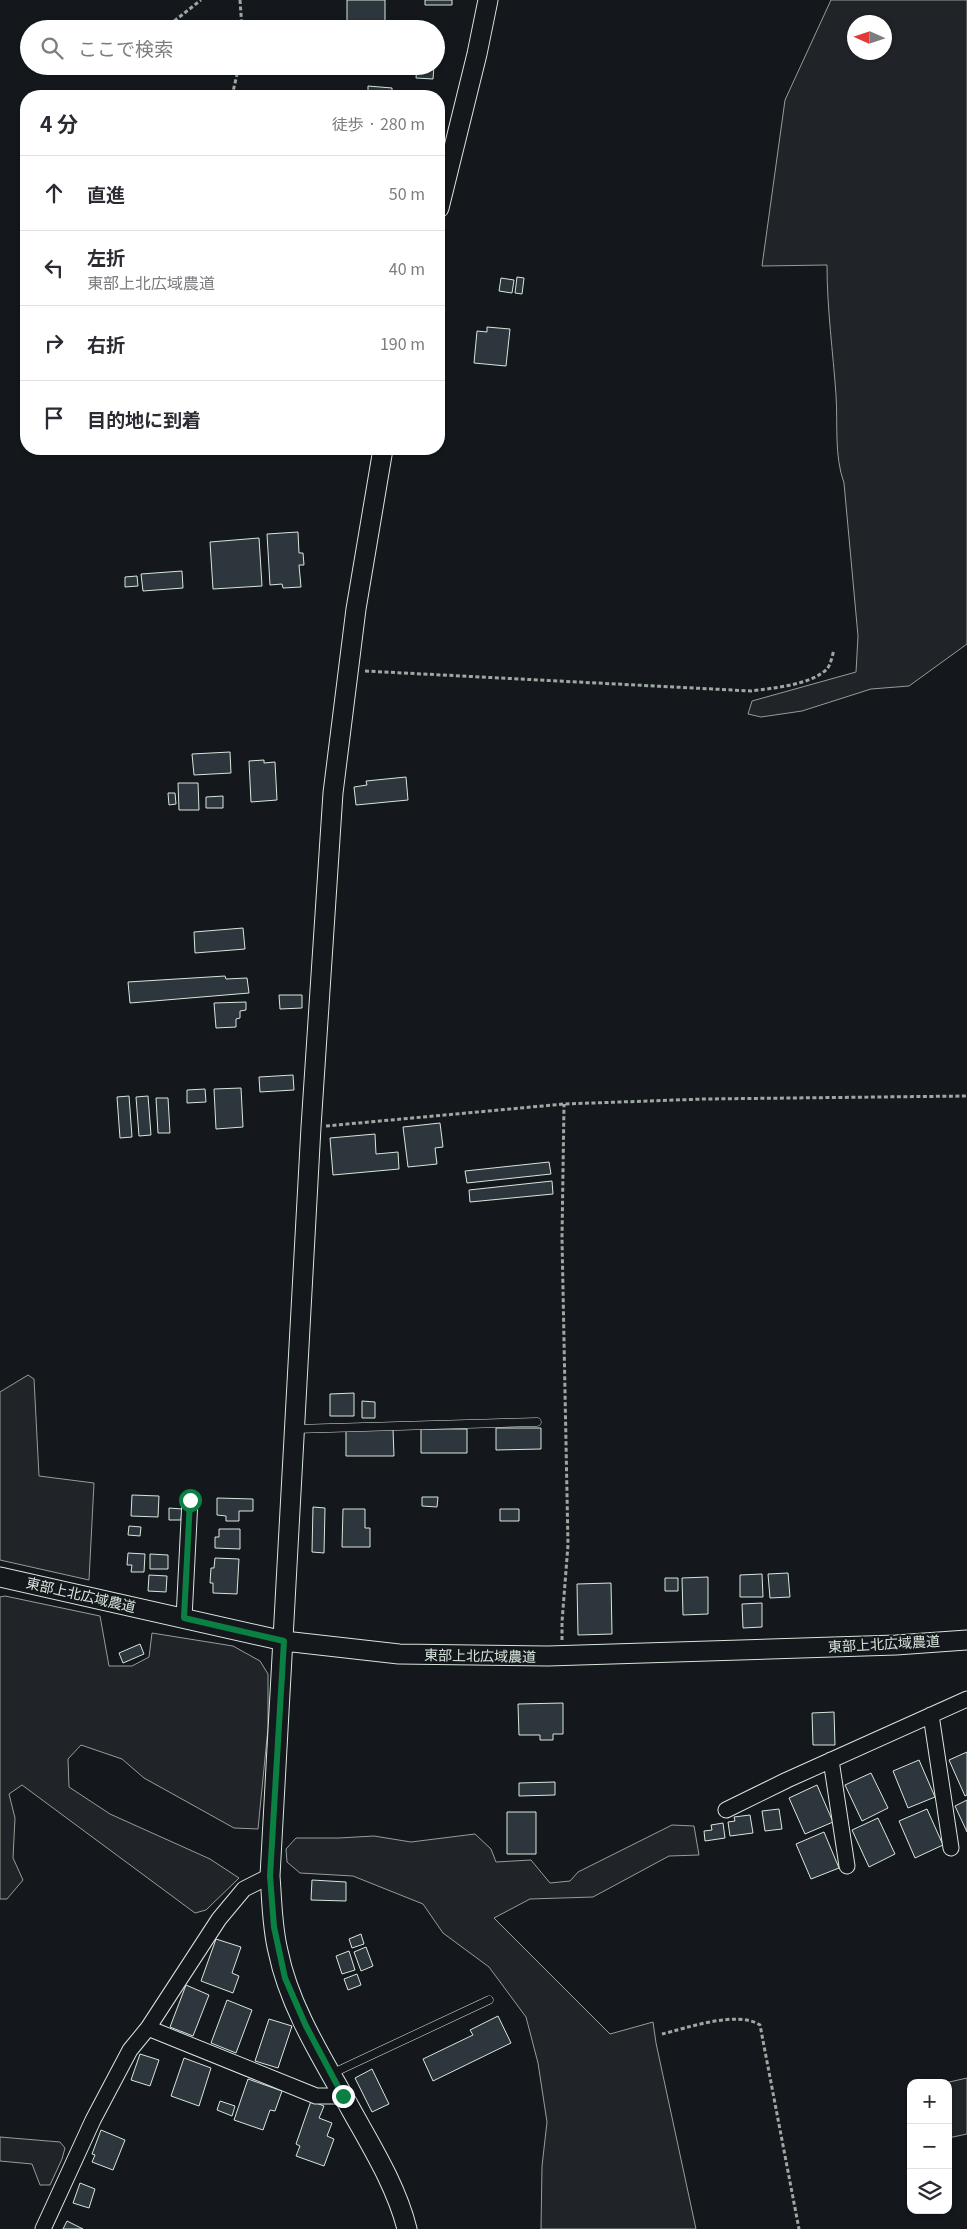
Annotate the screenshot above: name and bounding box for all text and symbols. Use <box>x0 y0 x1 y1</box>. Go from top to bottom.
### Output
north arrow <box>847 15 892 60</box>
search box <box>20 20 445 75</box>
icon: search <box>38 34 66 62</box>
text: ここで検索 <box>78 34 173 61</box>
text: 4 分 <box>40 108 78 138</box>
text: 徒歩 · 280 m <box>332 111 425 135</box>
icon: ahead <box>40 179 68 207</box>
text: 直進 <box>87 180 125 207</box>
text: 50 m <box>389 181 425 205</box>
text: 左折 <box>87 243 125 270</box>
icon: left <box>40 254 68 282</box>
text: 40 m <box>389 256 425 280</box>
text: 東部上北広域農道 <box>87 270 215 294</box>
icon: right <box>40 329 68 357</box>
text: 右折 <box>87 330 125 357</box>
text: 190 m <box>380 331 425 355</box>
icon: arrive <box>40 404 68 432</box>
text: 目的地に到着 <box>87 405 201 432</box>
route start <box>179 1489 202 1512</box>
street label: 東部上北広域農道 <box>24 1572 138 1616</box>
street label: 東部上北広域農道 <box>828 1630 940 1656</box>
street label: 東部上北広域農道 <box>424 1644 536 1666</box>
map controls <box>907 2079 952 2214</box>
button: + <box>907 2079 952 2124</box>
route end <box>332 2085 355 2108</box>
button: − <box>907 2124 952 2169</box>
button: layers <box>907 2169 952 2214</box>

